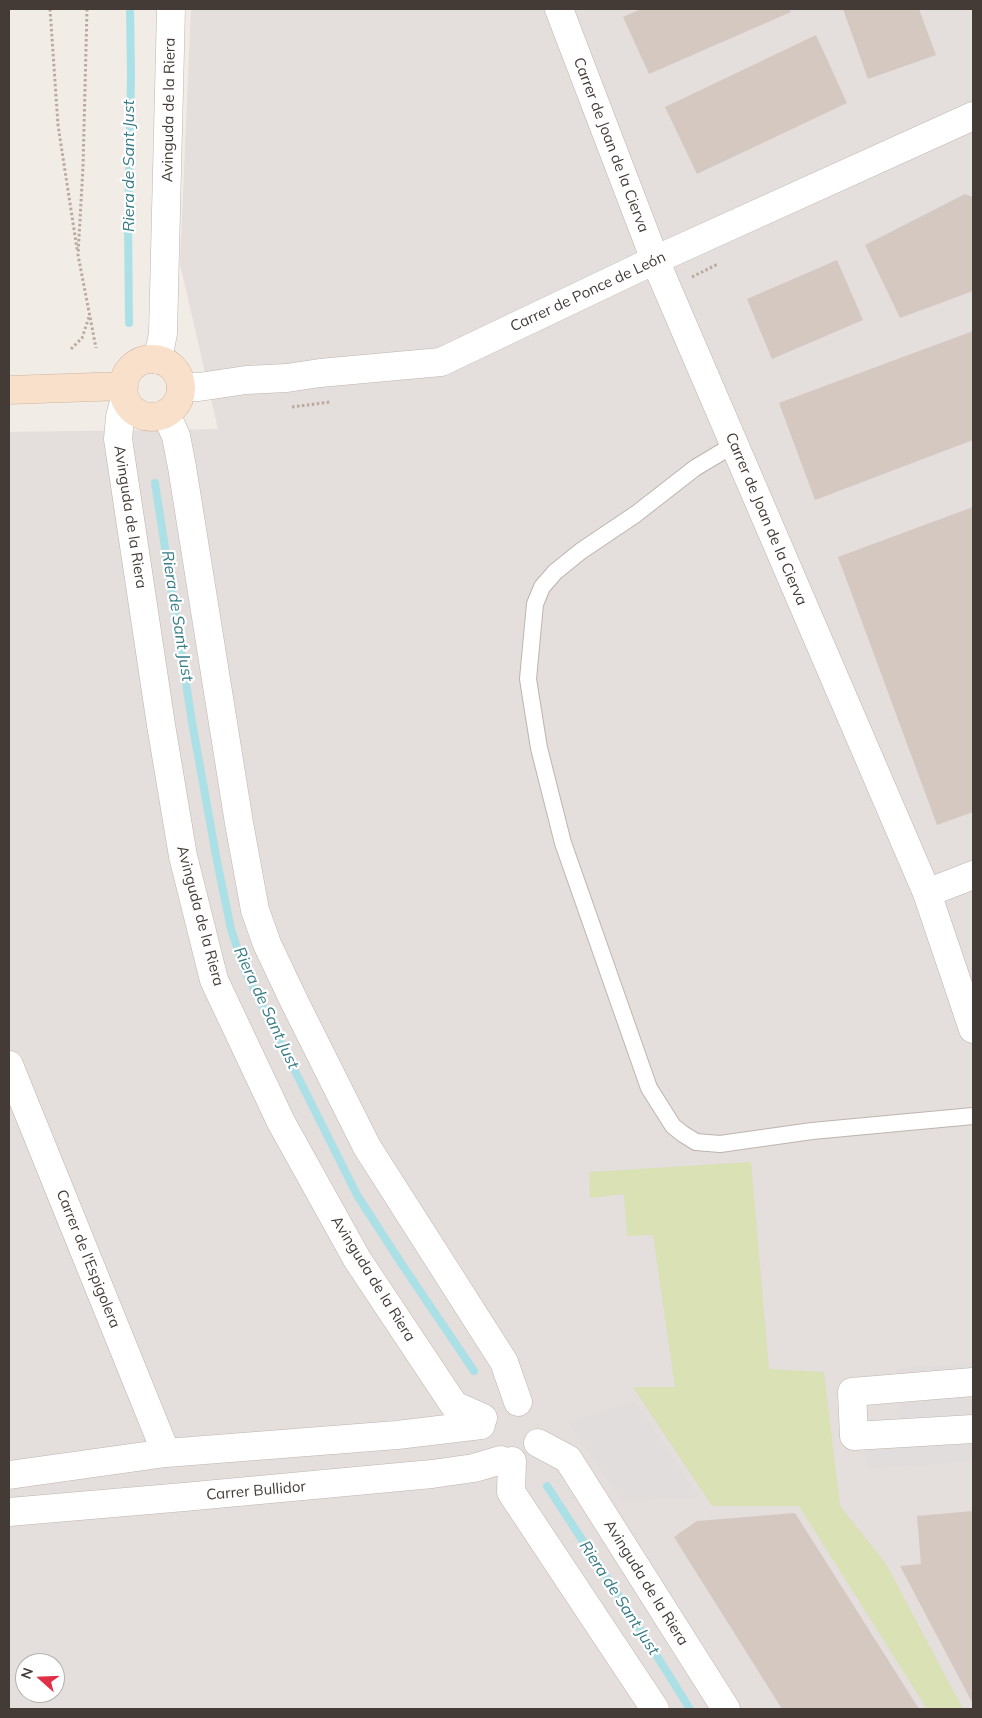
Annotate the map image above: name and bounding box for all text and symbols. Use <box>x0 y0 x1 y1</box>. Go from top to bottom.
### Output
street label: Avinguda de la Riera <box>159 38 179 182</box>
street label: Carrer de Joan de la Cierva <box>569 55 653 235</box>
water label: Riera de Sant Just <box>119 100 139 232</box>
street label: Carrer de Ponce de León <box>508 248 668 336</box>
street label: Carrer de Joan de la Cierva <box>721 430 811 608</box>
street label: Avinguda de la Riera <box>110 444 150 590</box>
water label: Riera de Sant Just <box>157 549 197 683</box>
street label: Avinguda de la Riera <box>173 844 227 988</box>
water label: Riera de Sant Just <box>229 944 303 1072</box>
street label: Carrer de l'Espigolera <box>52 1187 124 1331</box>
street label: Avinguda de la Riera <box>327 1213 419 1345</box>
street label: Carrer Bullidor <box>205 1478 307 1504</box>
street label: Avinguda de la Riera <box>600 1517 692 1649</box>
water label: Riera de Sant Just <box>575 1537 663 1659</box>
north arrow <box>15 1653 65 1703</box>
text: N <box>17 1665 37 1681</box>

